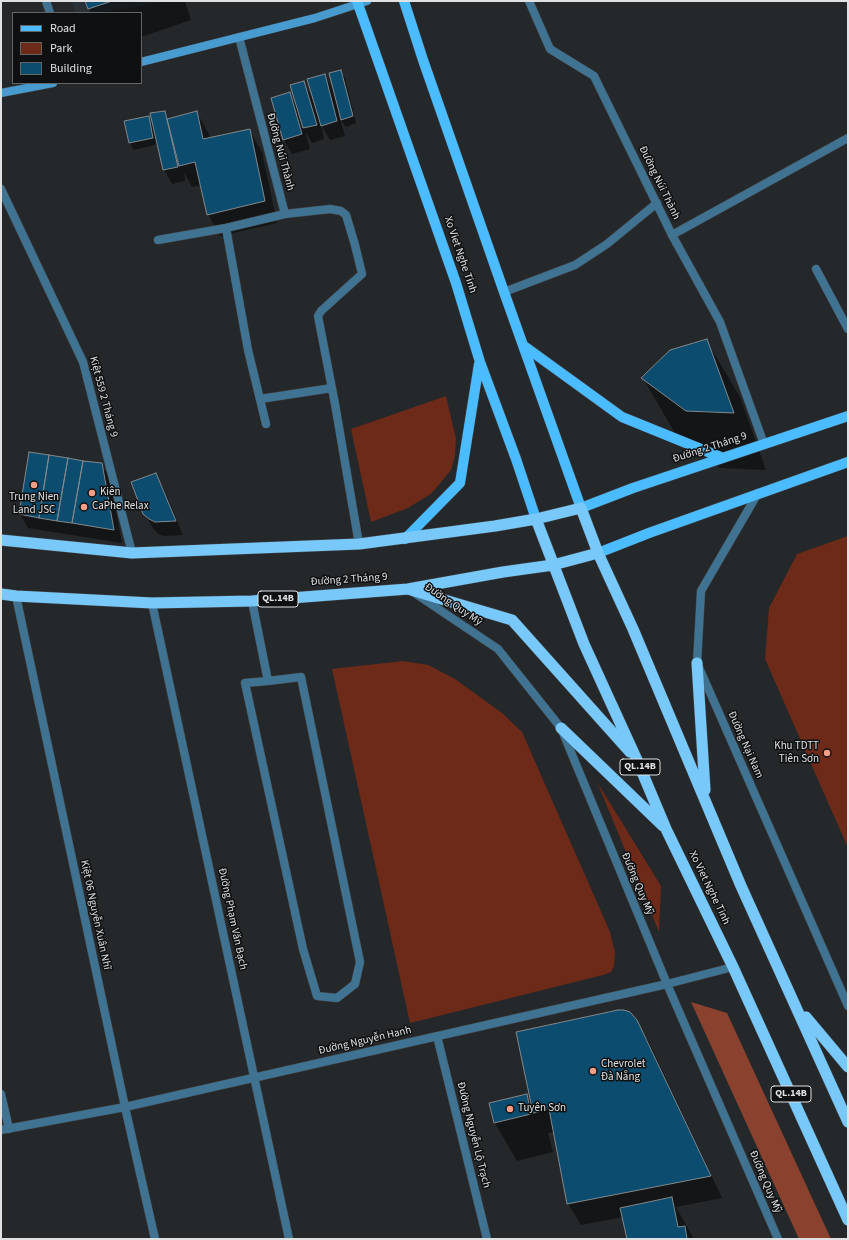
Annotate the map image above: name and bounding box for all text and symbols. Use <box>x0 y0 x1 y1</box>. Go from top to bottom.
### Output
legend <box>12 12 142 84</box>
text: Road <box>50 20 76 37</box>
text: Park <box>50 40 72 57</box>
text: Building <box>50 60 92 77</box>
street label: Đường Núi Thành <box>263 112 297 192</box>
street label: Đường Núi Thành <box>636 144 682 222</box>
street label: Xo Viet Nghe Tinh <box>441 215 479 295</box>
street label: Kiệt 559 2 Tháng 9 <box>86 355 120 439</box>
street label: Đường 2 Tháng 9 <box>671 430 749 466</box>
marker: Trung Nien Land JSC <box>29 480 39 490</box>
place label: Kiên <box>100 486 121 500</box>
marker: Kiên <box>87 488 97 498</box>
place label: Trung Nien Land JSC <box>9 491 59 517</box>
place label: CaPhe Relax <box>92 500 149 514</box>
marker: CaPhe Relax <box>79 502 89 512</box>
street label: Đường 2 Tháng 9 <box>310 571 388 589</box>
street label: Đường Quy Mỹ <box>422 581 484 629</box>
road number: QL.14B <box>258 591 298 607</box>
street label: Đường Nại Nam <box>724 709 766 781</box>
place label: Khu TDTT Tiên Sơn <box>774 740 819 766</box>
marker: Khu TDTT Tiên Sơn <box>822 748 832 758</box>
road number: QL.14B <box>620 759 660 775</box>
street label: Xo Viet Nghe Tinh <box>685 849 733 927</box>
street label: Đường Quy Mỹ <box>618 851 656 917</box>
street label: Kiệt 06 Nguyễn Xuân Nhĩ <box>77 859 113 971</box>
street label: Đường Phạm Văn Bạch <box>215 867 249 971</box>
street label: Đường Nguyễn Hanh <box>317 1024 413 1058</box>
place label: Chevrolet Đà Nẵng <box>601 1058 645 1084</box>
marker: Chevrolet Đà Nẵng <box>588 1066 598 1076</box>
street label: Đường Nguyễn Lộ Trạch <box>453 1081 493 1189</box>
road number: QL.14B <box>771 1086 811 1102</box>
place label: Tuyên Sơn <box>518 1102 566 1116</box>
marker: Tuyên Sơn <box>505 1104 515 1114</box>
street label: Đường Quy Mỹ <box>746 1149 784 1215</box>

